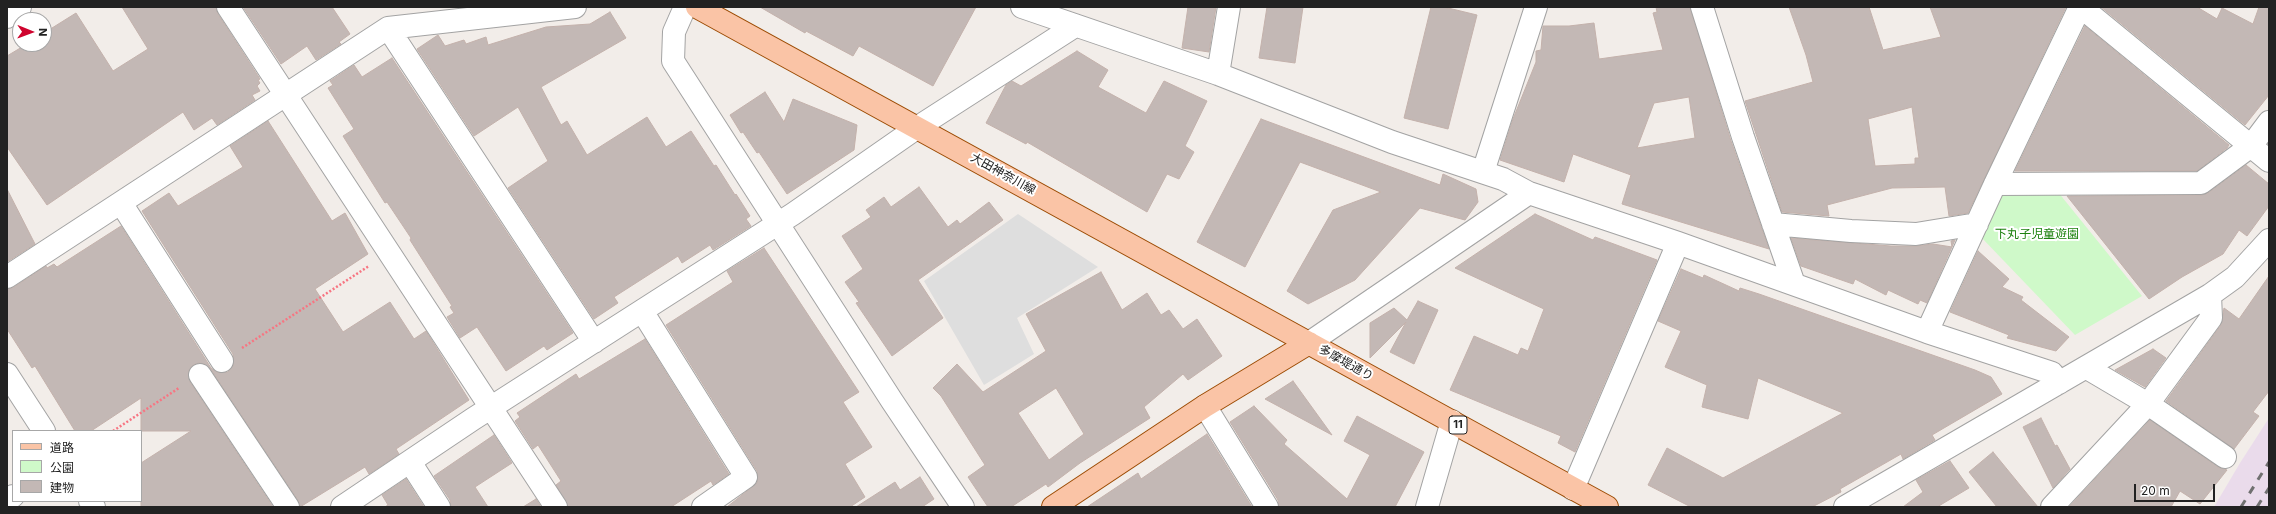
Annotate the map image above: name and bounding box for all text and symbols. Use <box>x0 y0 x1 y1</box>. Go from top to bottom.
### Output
north arrow <box>12 12 52 52</box>
text: N <box>36 28 50 37</box>
street label: 大田神奈川線 <box>968 150 1038 198</box>
park label: 下丸子児童遊園 <box>1995 227 2079 241</box>
street label: 多摩堤通り <box>1316 342 1376 384</box>
road number: 11 <box>1449 416 1467 434</box>
legend <box>12 430 142 502</box>
text: 道路 <box>50 440 74 455</box>
text: 公園 <box>50 460 74 475</box>
scale bar <box>2136 476 2217 502</box>
text: 建物 <box>50 480 74 495</box>
text: 20 m <box>2141 483 2170 498</box>

